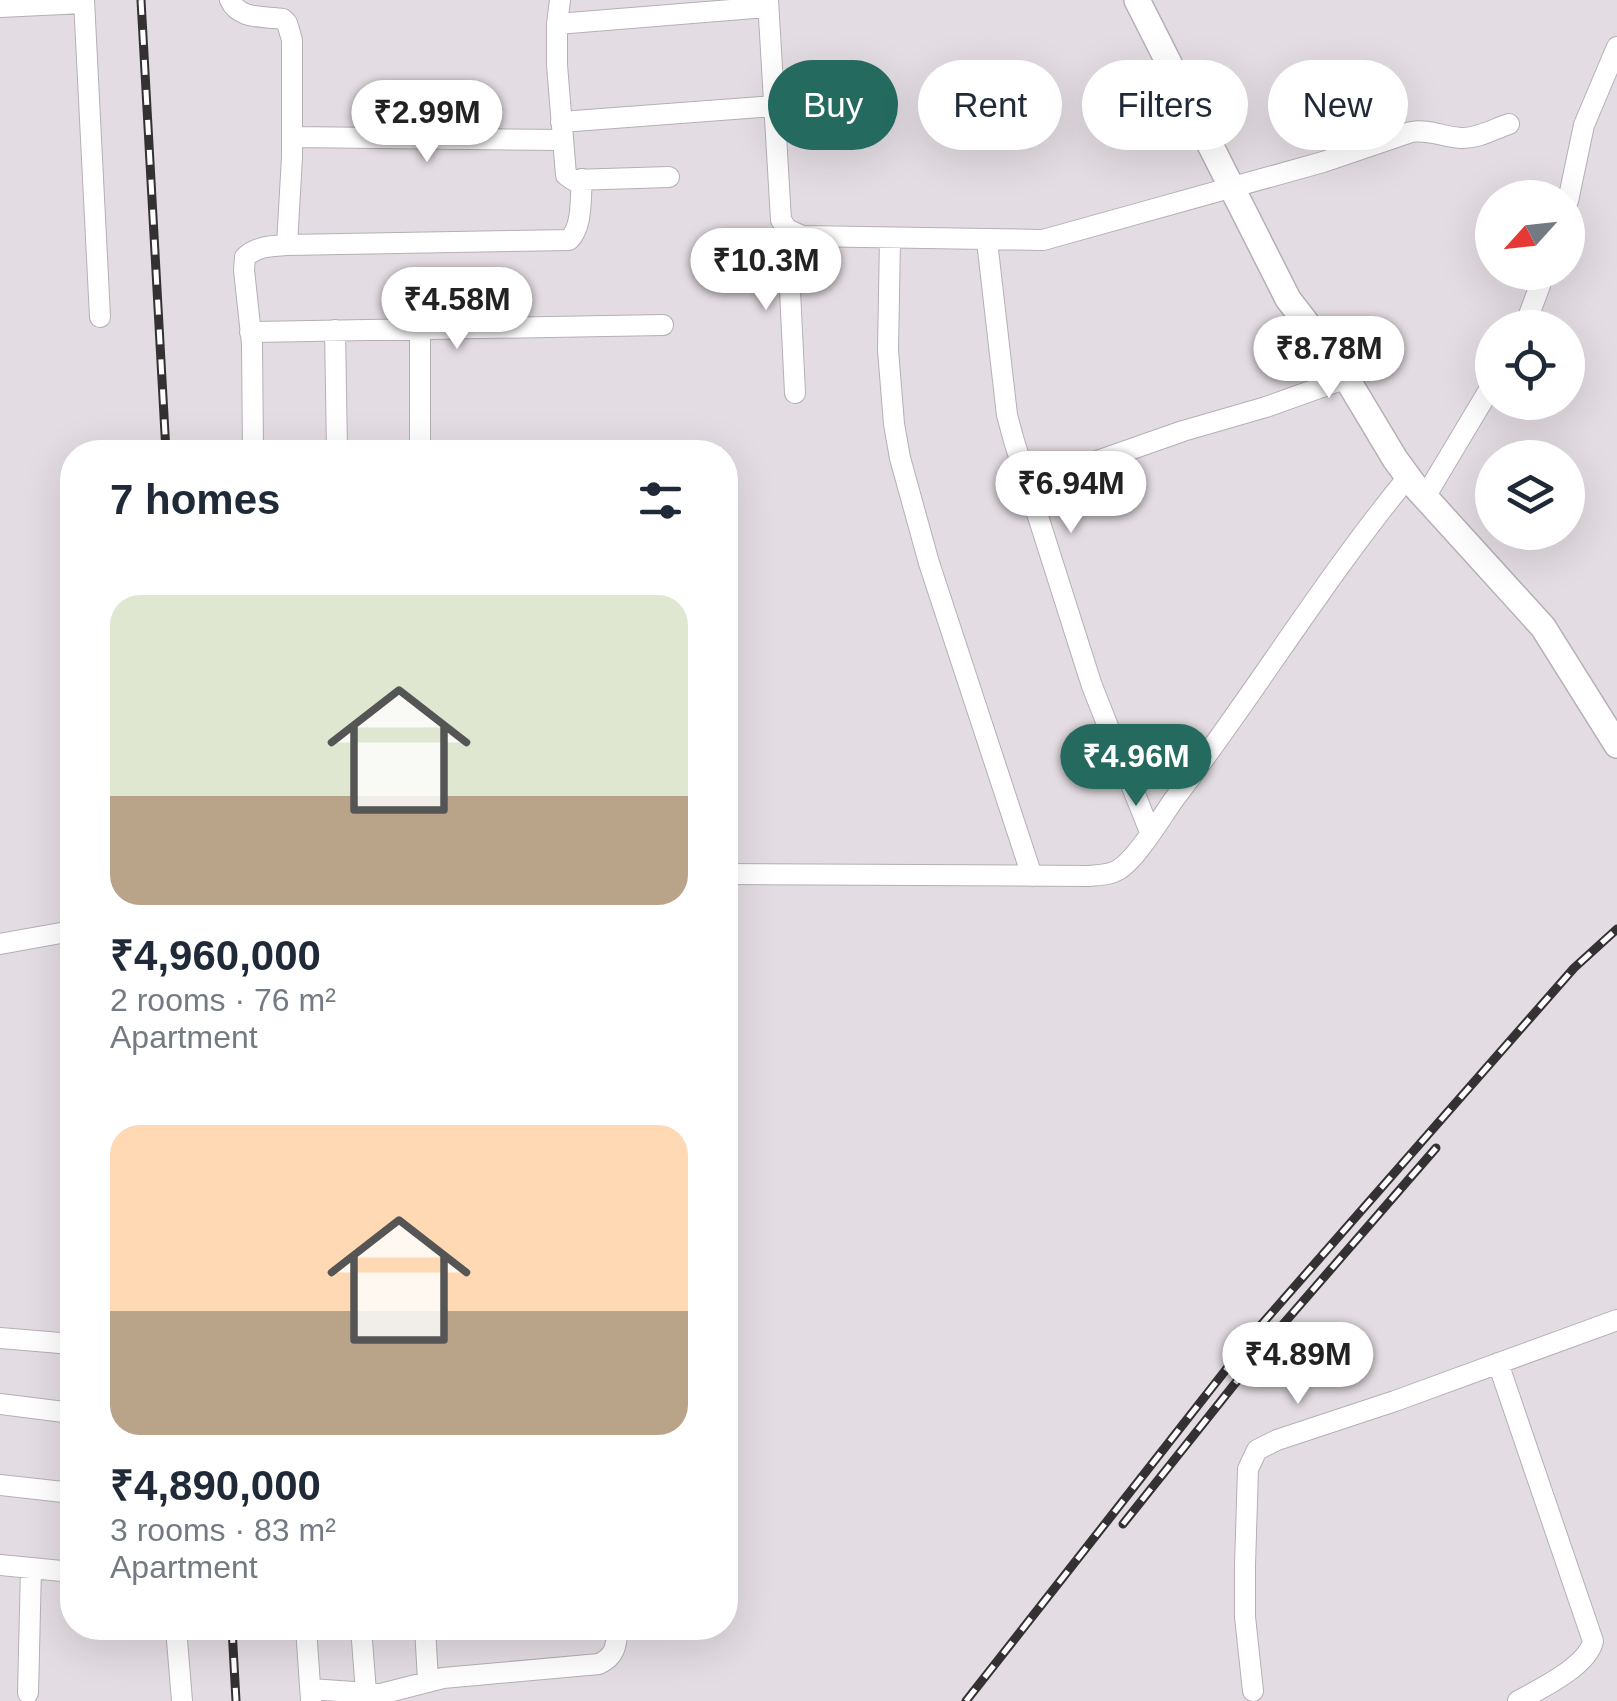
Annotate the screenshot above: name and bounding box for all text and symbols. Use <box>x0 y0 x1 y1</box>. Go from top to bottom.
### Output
chip: Buy <box>768 60 898 150</box>
chip: Rent <box>918 60 1062 150</box>
chip: Filters <box>1082 60 1248 150</box>
chip: New <box>1268 60 1408 150</box>
pin: ₹2.99M <box>346 80 508 165</box>
text: ₹2.99M <box>373 94 481 130</box>
north arrow <box>1475 180 1585 290</box>
map controls <box>1475 180 1585 550</box>
pin: ₹10.3M <box>685 228 847 313</box>
text: ₹10.3M <box>712 242 820 278</box>
pin: ₹4.58M <box>376 267 538 352</box>
text: ₹4.58M <box>403 281 511 317</box>
button: locate <box>1475 310 1585 420</box>
pin: ₹8.78M <box>1248 316 1410 401</box>
text: ₹8.78M <box>1275 330 1383 366</box>
button: layers <box>1475 440 1585 550</box>
pin: ₹6.94M <box>990 451 1152 536</box>
text: ₹6.94M <box>1017 465 1125 501</box>
icon: filters <box>633 473 688 528</box>
text: 7 homes <box>110 476 280 523</box>
icon: home <box>309 660 489 840</box>
pin: ₹4.96M <box>1055 724 1217 809</box>
text: ₹4.96M <box>1082 738 1190 774</box>
text: ₹4,960,000 <box>110 932 321 979</box>
text: 2 rooms · 76 m² <box>110 982 336 1018</box>
text: Apartment <box>110 1019 258 1055</box>
icon: home <box>309 1190 489 1370</box>
pin: ₹4.89M <box>1217 1322 1379 1407</box>
text: ₹4.89M <box>1244 1336 1352 1372</box>
text: ₹4,890,000 <box>110 1462 321 1509</box>
text: 3 rooms · 83 m² <box>110 1512 336 1548</box>
text: Apartment <box>110 1549 258 1585</box>

